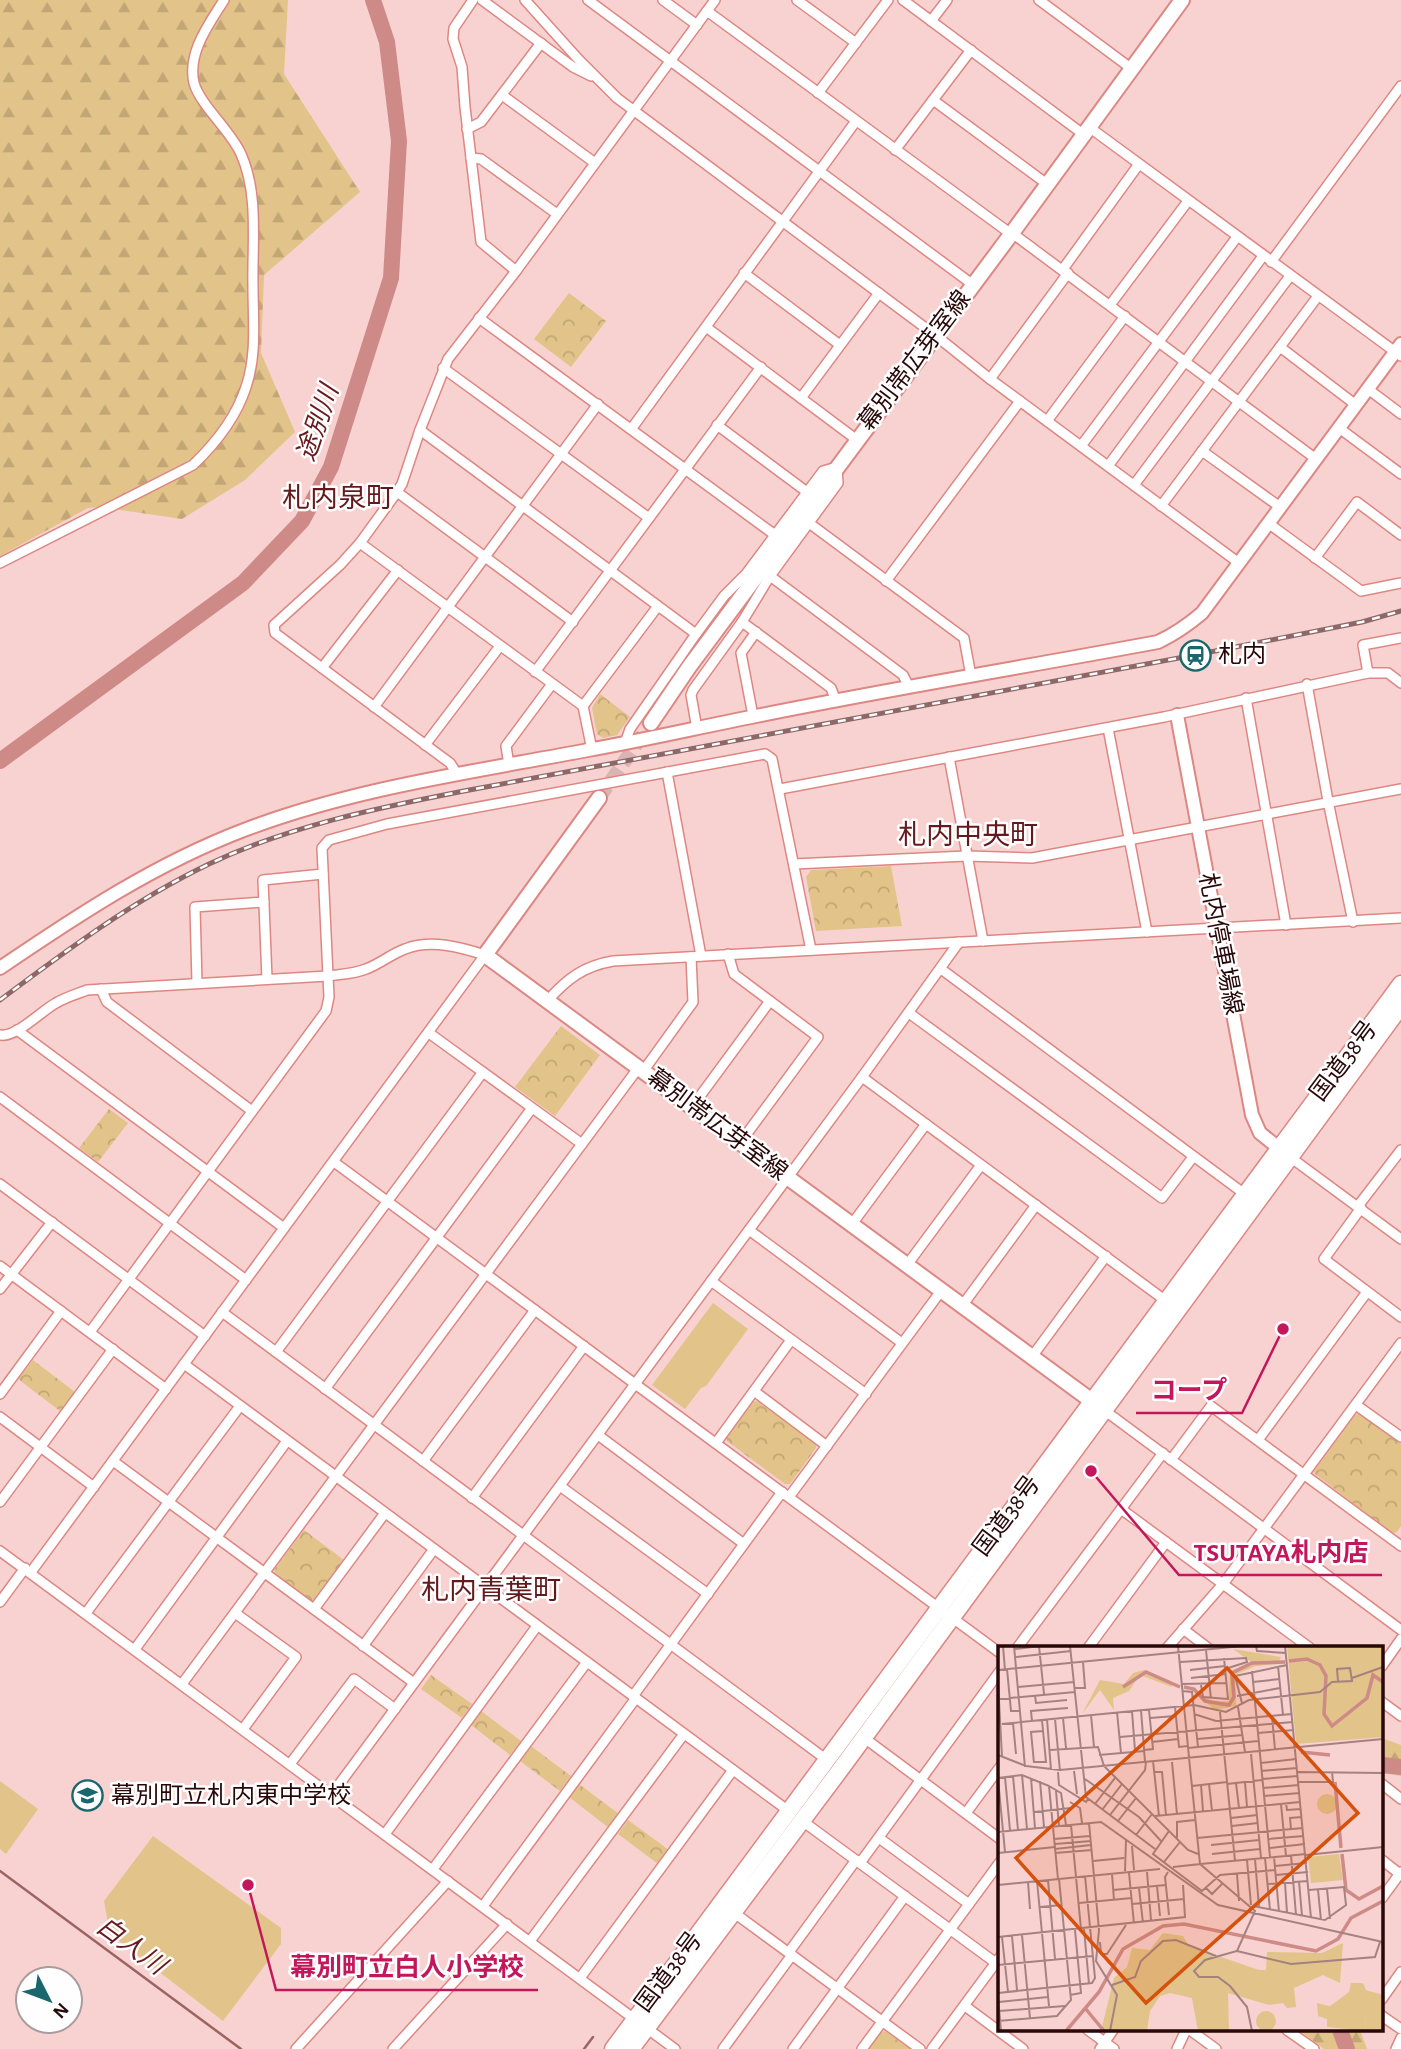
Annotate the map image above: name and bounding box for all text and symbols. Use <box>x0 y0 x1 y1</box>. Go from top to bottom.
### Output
street label: 幕別帯広芽室線 <box>853 285 975 435</box>
water label: 途別川 <box>292 379 344 464</box>
district label: 札内泉町 <box>282 483 394 513</box>
station icon: 札内 <box>1178 638 1212 672</box>
place label: 札内 <box>1218 641 1266 667</box>
district label: 札内中央町 <box>898 820 1038 850</box>
street label: 札内停車場線 <box>1194 871 1247 1017</box>
street label: 国道38号 <box>1305 1015 1382 1105</box>
street label: 幕別帯広芽室線 <box>643 1063 793 1185</box>
callout: コープ <box>1136 1366 1242 1413</box>
text: コープ <box>1151 1376 1227 1404</box>
street label: 国道38号 <box>968 1470 1045 1560</box>
callout: TSUTAYA札内店 <box>1179 1528 1382 1575</box>
text: TSUTAYA札内店 <box>1194 1538 1368 1566</box>
district label: 札内青葉町 <box>421 1575 561 1605</box>
inset map <box>998 1646 1384 2032</box>
school or university icon: 幕別町立札内東中学校 <box>71 1779 105 1813</box>
place label: 幕別町立札内東中学校 <box>111 1782 351 1808</box>
water label: 白人川 <box>92 1912 173 1981</box>
street label: 国道38号 <box>630 1926 707 2016</box>
callout: 幕別町立白人小学校 <box>276 1943 538 1990</box>
text: 幕別町立白人小学校 <box>290 1953 524 1981</box>
north arrow <box>14 1965 84 2035</box>
text: N <box>49 1999 72 2022</box>

